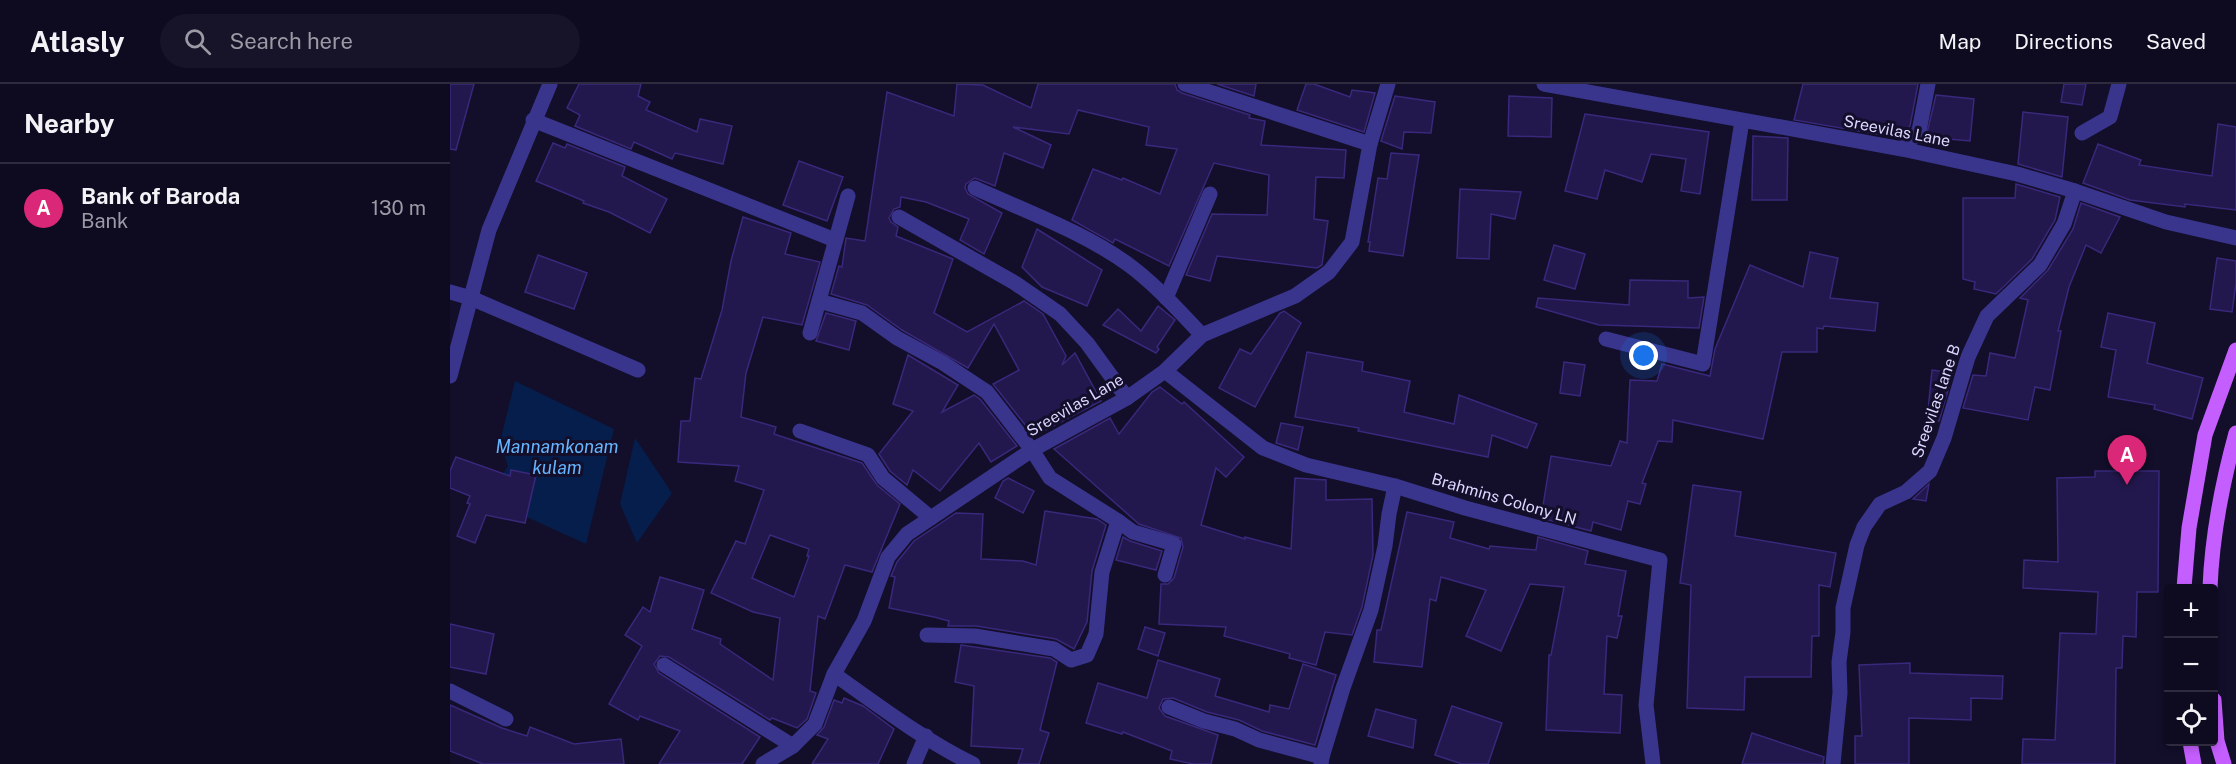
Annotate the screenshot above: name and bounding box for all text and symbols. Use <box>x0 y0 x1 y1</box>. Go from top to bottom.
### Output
search box <box>160 14 580 68</box>
text: Atlasly <box>30 25 124 58</box>
icon: search <box>181 25 214 58</box>
text: Search here <box>229 28 353 54</box>
text: Map <box>1939 29 1981 54</box>
text: Directions <box>2014 29 2113 54</box>
text: Saved <box>2146 29 2206 54</box>
text: Nearby <box>24 108 114 139</box>
street label: Sreevilas Lane <box>1842 111 1952 151</box>
text: Bank of Baroda <box>81 183 240 209</box>
text: A <box>36 196 51 220</box>
text: 130 m <box>371 196 426 220</box>
text: Bank <box>81 209 128 233</box>
your location <box>1629 341 1658 370</box>
street label: Sreevilas lane B <box>1908 342 1964 460</box>
street label: Sreevilas Lane <box>1023 370 1127 440</box>
water label: Mannamkonam kulam <box>495 436 619 478</box>
pin: A <box>2108 436 2146 485</box>
street label: Brahmins Colony LN <box>1429 469 1579 529</box>
map controls <box>2164 584 2218 746</box>
button: + <box>2164 584 2218 638</box>
button: − <box>2164 638 2218 692</box>
button: locate <box>2164 692 2218 746</box>

